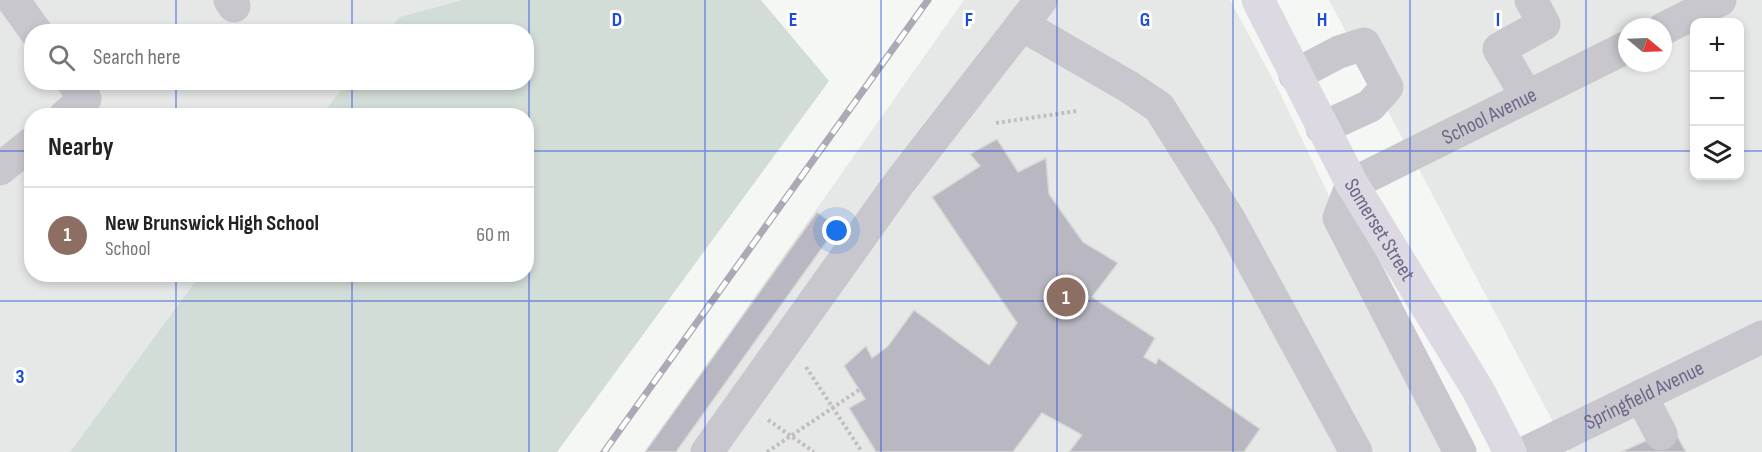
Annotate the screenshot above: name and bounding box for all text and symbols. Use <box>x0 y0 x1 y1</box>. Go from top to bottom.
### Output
text: D <box>612 8 622 32</box>
text: E <box>789 8 797 32</box>
text: F <box>965 8 973 32</box>
text: G <box>1140 8 1150 32</box>
text: H <box>1317 8 1327 32</box>
text: I <box>1496 8 1500 32</box>
north arrow <box>1618 18 1672 72</box>
map controls <box>1690 18 1744 180</box>
button: + <box>1690 18 1744 72</box>
search box <box>24 24 534 90</box>
icon: search <box>45 41 78 74</box>
text: Search here <box>93 44 180 71</box>
button: − <box>1690 72 1744 126</box>
street label: School Avenue <box>1438 82 1541 150</box>
button: layers <box>1690 126 1744 180</box>
text: Nearby <box>48 132 114 163</box>
street label: Somerset Street <box>1339 174 1421 285</box>
text: New Brunswick High School <box>105 210 319 237</box>
your location <box>822 216 851 245</box>
text: 1 <box>64 223 71 247</box>
text: 60 m <box>476 223 510 247</box>
text: School <box>105 237 150 261</box>
pin: 1 <box>1046 274 1086 320</box>
street label: Springfield Avenue <box>1580 355 1708 435</box>
text: 3 <box>16 365 25 389</box>

